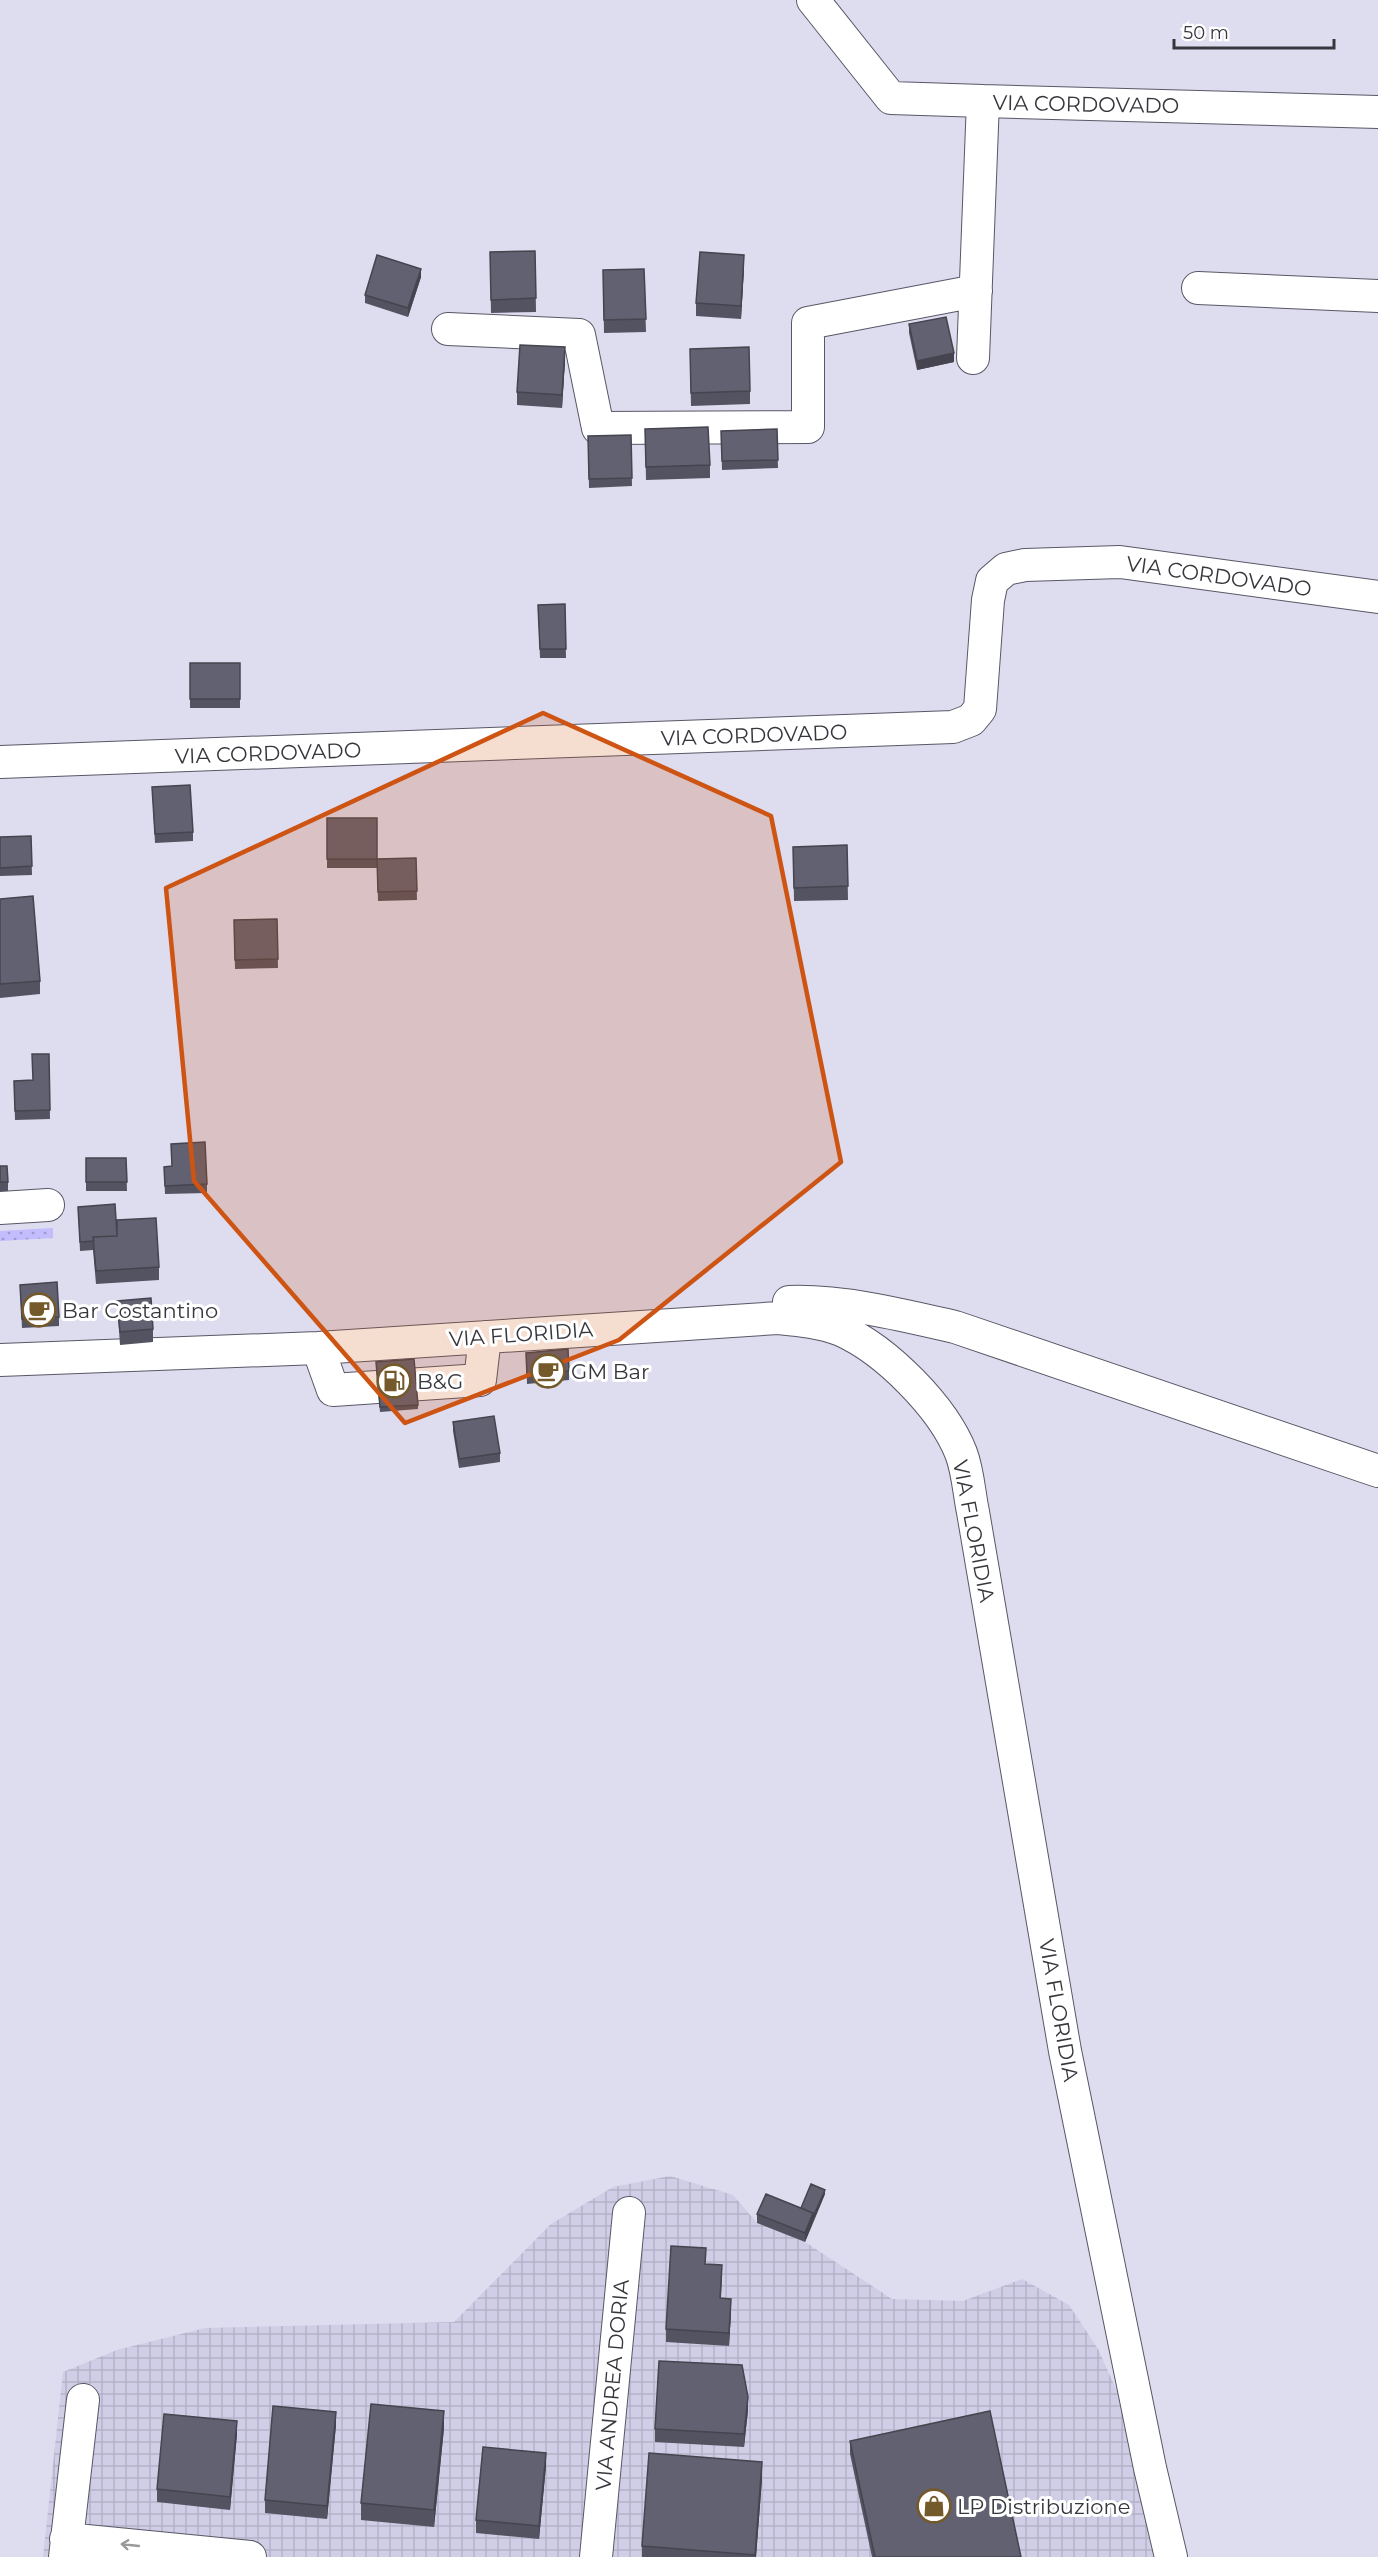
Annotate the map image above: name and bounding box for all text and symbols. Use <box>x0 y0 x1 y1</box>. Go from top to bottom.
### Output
scale bar <box>1174 12 1334 50</box>
text: 50 m <box>1183 22 1229 44</box>
street label: VIA CORDOVADO <box>992 90 1180 118</box>
street label: VIA CORDOVADO <box>1125 551 1313 601</box>
street label: VIA CORDOVADO <box>660 719 848 751</box>
street label: VIA CORDOVADO <box>174 737 362 769</box>
cafe icon: Bar Costantino <box>21 1292 57 1328</box>
place label: Bar Costantino <box>62 1298 218 1323</box>
street label: VIA FLORIDIA <box>448 1316 595 1352</box>
cafe icon: GM Bar <box>530 1353 566 1389</box>
place label: GM Bar <box>571 1359 649 1384</box>
fuel station icon: B&G <box>376 1363 412 1399</box>
place label: B&G <box>417 1369 463 1394</box>
street label: VIA FLORIDIA <box>948 1458 1000 1605</box>
street label: VIA FLORIDIA <box>1034 1937 1084 2084</box>
street label: VIA ANDREA DORIA <box>590 2277 634 2492</box>
shop icon: LP Distribuzione <box>916 2488 952 2524</box>
place label: LP Distribuzione <box>957 2494 1130 2519</box>
one-way arrow <box>120 2539 140 2550</box>

